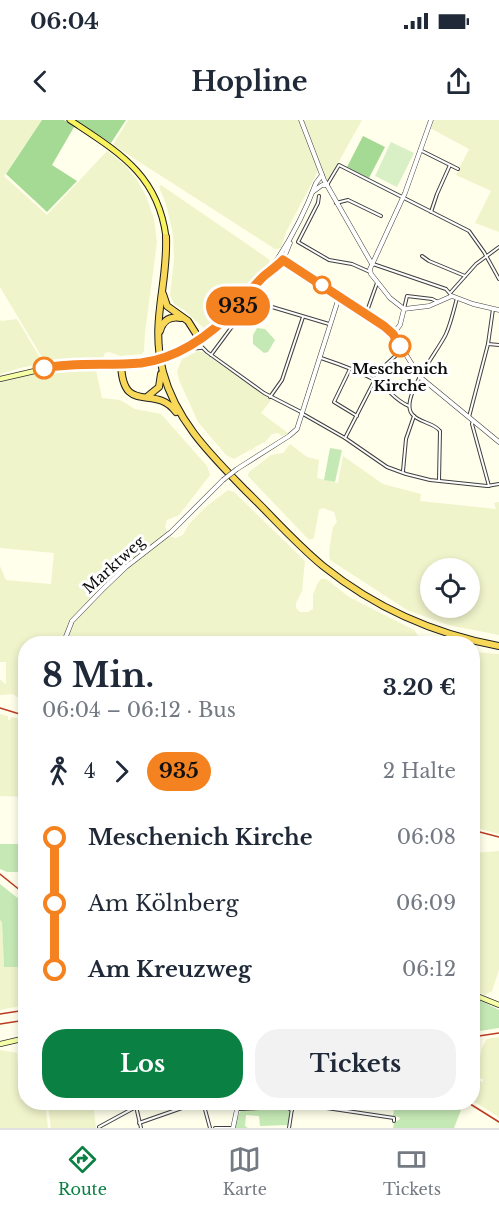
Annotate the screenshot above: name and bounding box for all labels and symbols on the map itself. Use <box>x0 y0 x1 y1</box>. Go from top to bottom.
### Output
unlabelled marker <box>313 276 331 294</box>
line badge: 935 <box>204 286 272 326</box>
marker: Meschenich Kirche <box>389 335 411 357</box>
unlabelled marker <box>33 357 55 379</box>
place label: Meschenich Kirche <box>352 359 448 395</box>
street label: Marktweg <box>79 531 149 597</box>

